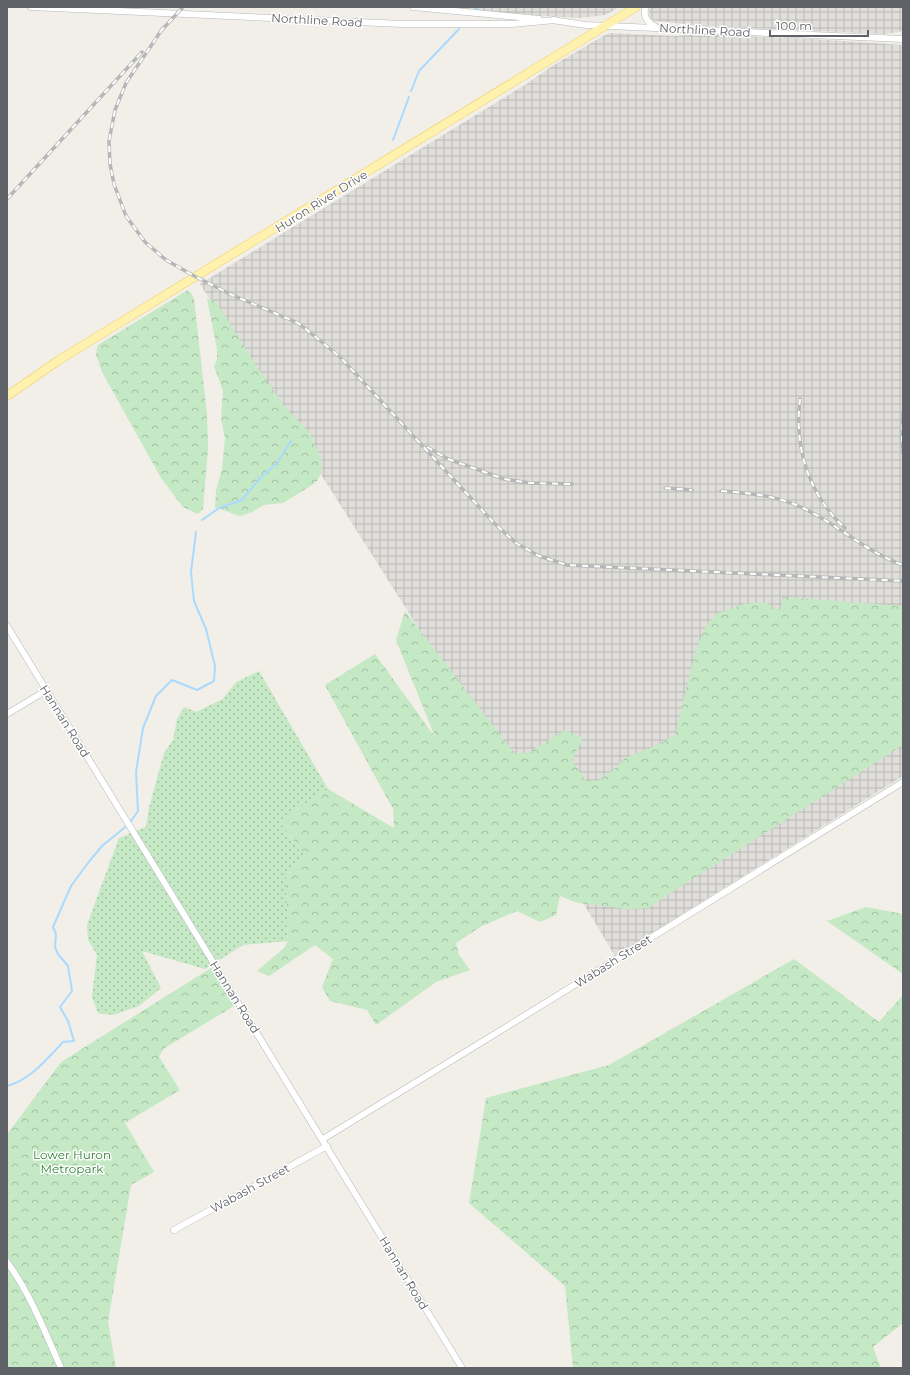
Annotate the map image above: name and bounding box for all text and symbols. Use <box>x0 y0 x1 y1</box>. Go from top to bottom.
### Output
street label: Northline Road <box>271 10 363 30</box>
scale bar <box>770 12 868 38</box>
text: 100 m <box>776 18 812 33</box>
street label: Northline Road <box>659 20 751 40</box>
street label: Huron River Drive <box>272 167 370 235</box>
street label: Hannan Road <box>37 682 93 760</box>
street label: Wabash Street <box>572 931 655 991</box>
street label: Hannan Road <box>207 958 263 1036</box>
park label: Lower Huron Metropark <box>33 1147 111 1176</box>
street label: Wabash Street <box>208 1160 292 1216</box>
street label: Hannan Road <box>376 1234 432 1312</box>

